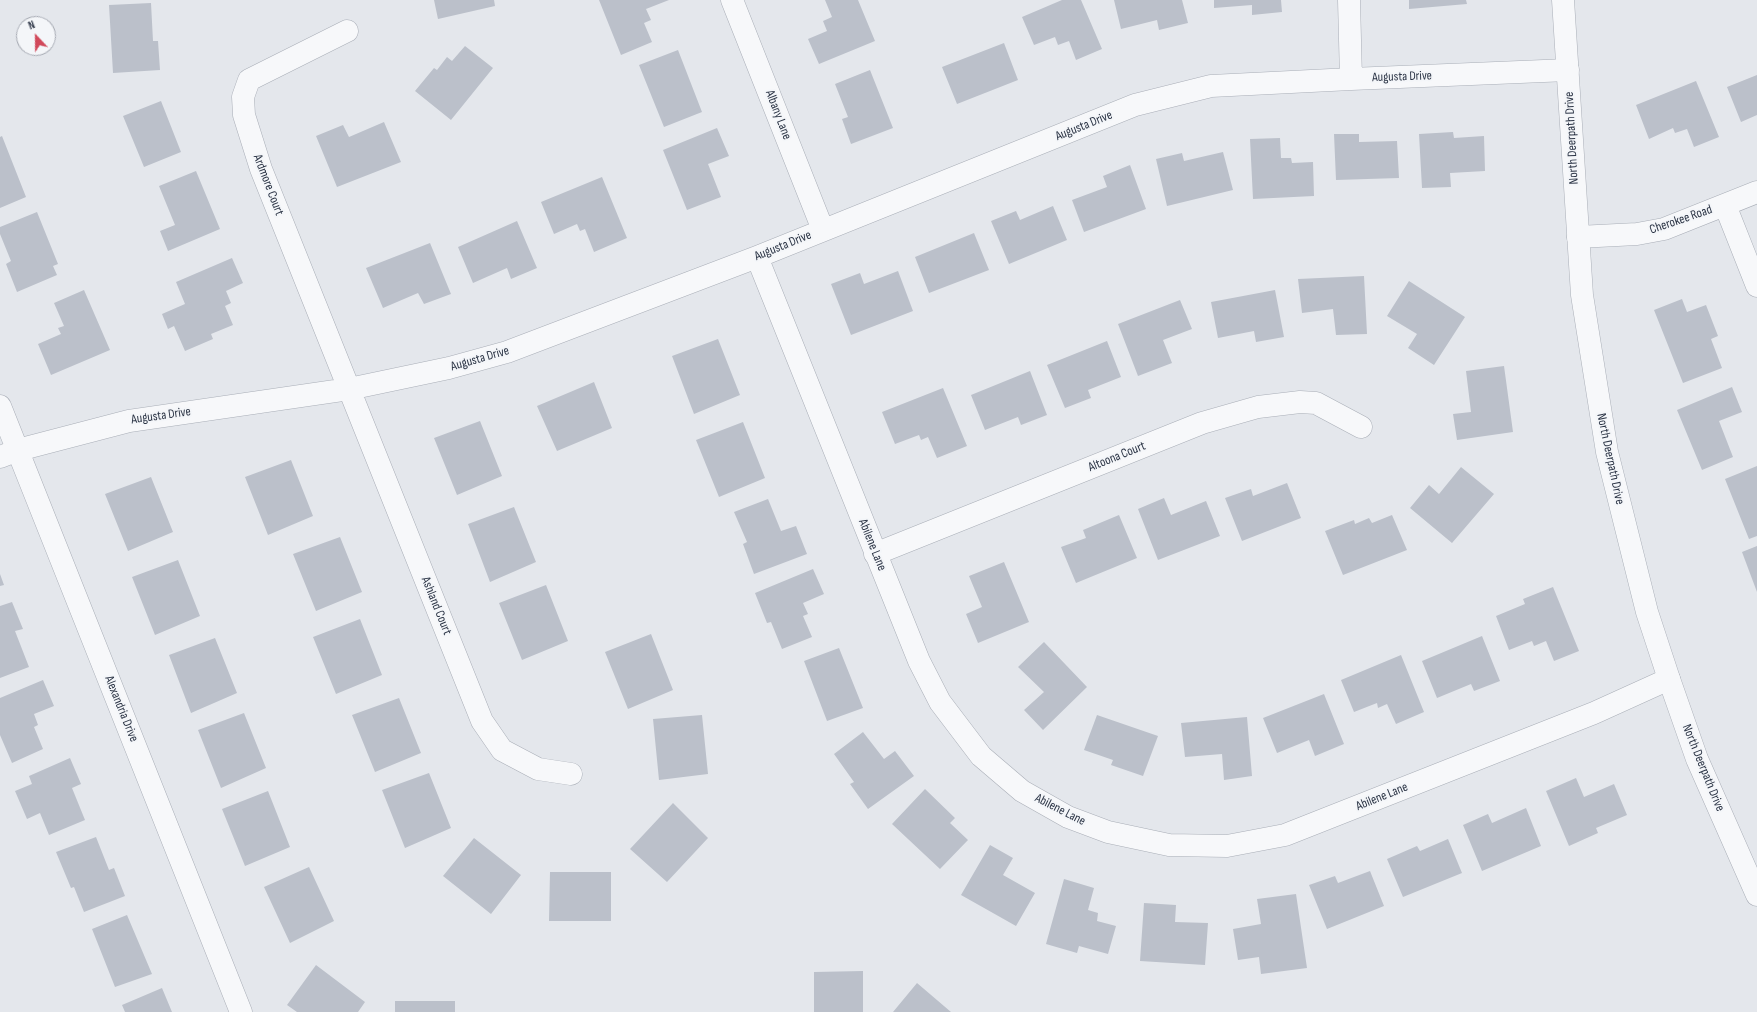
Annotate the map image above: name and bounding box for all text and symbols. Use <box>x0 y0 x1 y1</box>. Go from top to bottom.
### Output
north arrow <box>16 16 56 56</box>
text: N <box>27 18 37 32</box>
street label: Augusta Drive <box>1372 68 1432 86</box>
street label: Albany Lane <box>761 88 795 142</box>
street label: North Deerpath Drive <box>1562 91 1582 185</box>
street label: Augusta Drive <box>1053 108 1115 144</box>
street label: Ardmore Court <box>249 152 287 218</box>
street label: Cherokee Road <box>1648 202 1714 238</box>
street label: Augusta Drive <box>752 228 814 264</box>
street label: Augusta Drive <box>449 343 511 375</box>
street label: Augusta Drive <box>130 404 192 428</box>
street label: North Deerpath Drive <box>1593 412 1627 506</box>
street label: Altoona Court <box>1086 438 1148 476</box>
street label: Abilene Lane <box>855 517 889 573</box>
street label: Ashland Court <box>417 575 455 637</box>
street label: Alexandria Drive <box>101 674 141 744</box>
street label: North Deerpath Drive <box>1678 722 1728 814</box>
street label: Abilene Lane <box>1354 780 1410 814</box>
street label: Abilene Lane <box>1032 791 1088 829</box>

